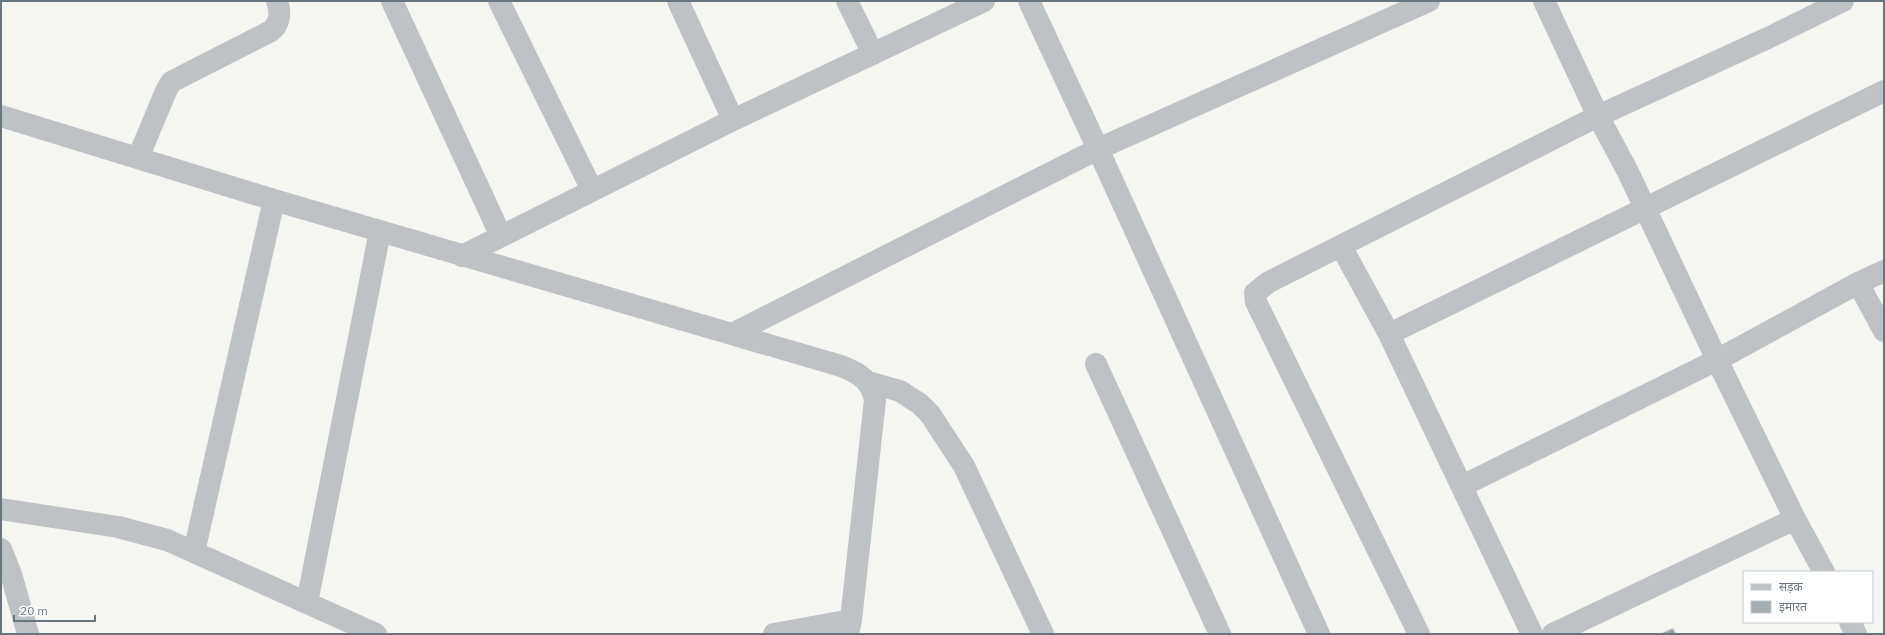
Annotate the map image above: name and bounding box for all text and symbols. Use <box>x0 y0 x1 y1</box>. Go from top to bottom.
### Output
legend <box>1743 571 1873 623</box>
text: सड़क <box>1779 579 1804 594</box>
scale bar <box>14 597 95 623</box>
text: इमारत <box>1779 599 1808 614</box>
text: 20 m <box>20 603 48 618</box>

